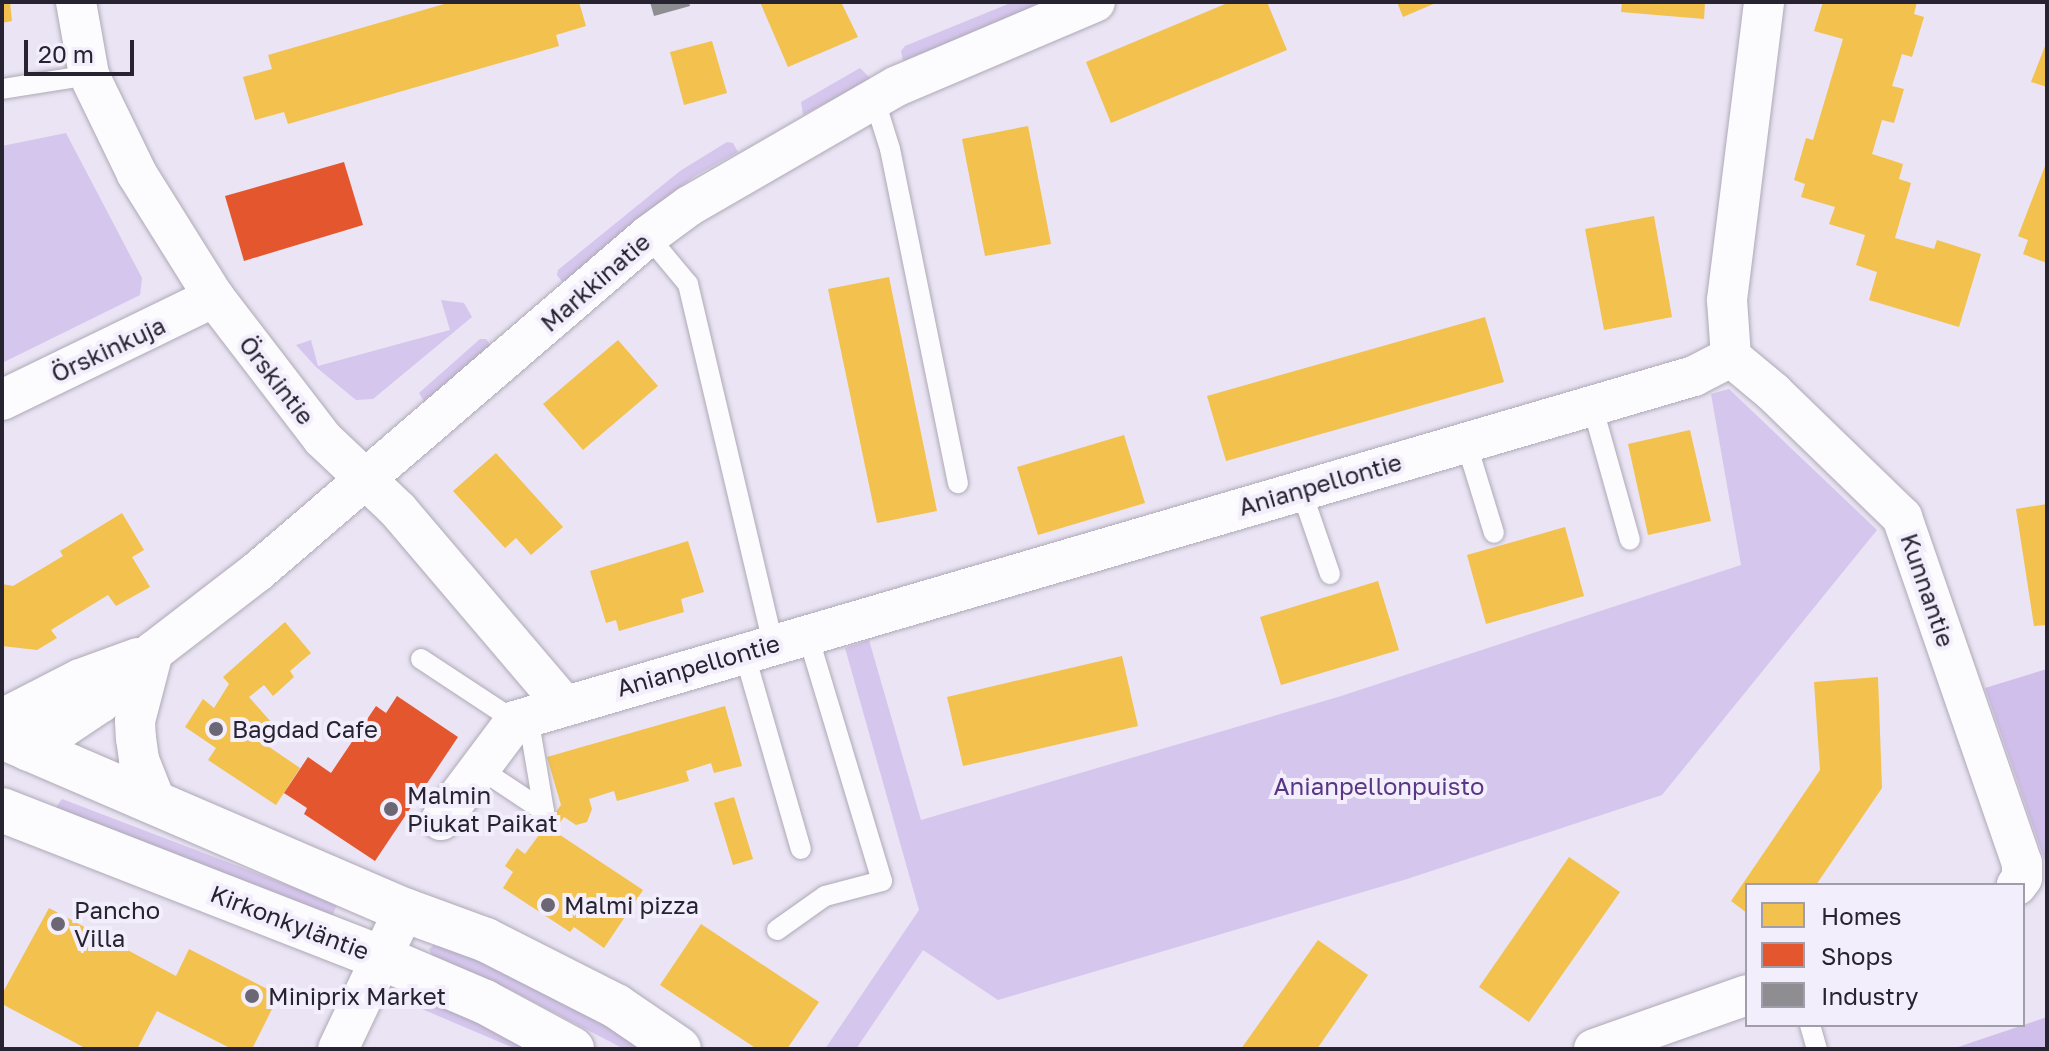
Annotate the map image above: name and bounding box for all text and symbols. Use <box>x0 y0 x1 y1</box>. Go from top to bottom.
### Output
scale bar <box>28 24 138 74</box>
text: 20 m <box>38 39 94 68</box>
street label: Markkinatie <box>535 227 655 337</box>
street label: Örskinkuja <box>46 310 170 388</box>
street label: Örskintie <box>234 330 320 430</box>
street label: Anianpellontie <box>1235 447 1405 521</box>
street label: Kunnantie <box>1895 529 1961 651</box>
street label: Anianpellontie <box>613 628 783 702</box>
place label: Bagdad Cafe <box>232 715 378 743</box>
marker: Bagdad Cafe <box>207 720 225 738</box>
park label: Anianpellonpuisto <box>1274 772 1484 800</box>
place label: Malmin Piukat Paikat <box>407 781 558 837</box>
marker: Malmin Piukat Paikat <box>382 800 400 818</box>
street label: Kirkonkyläntie <box>207 879 373 965</box>
legend <box>1745 883 2025 1027</box>
place label: Malmi pizza <box>564 891 699 919</box>
place label: Pancho Villa <box>74 896 160 952</box>
marker: Malmi pizza <box>539 896 557 914</box>
text: Homes <box>1821 901 1902 930</box>
marker: Pancho Villa <box>49 915 67 933</box>
text: Shops <box>1821 941 1893 970</box>
text: Industry <box>1821 981 1918 1010</box>
place label: Miniprix Market <box>268 982 446 1010</box>
marker: Miniprix Market <box>243 987 261 1005</box>

